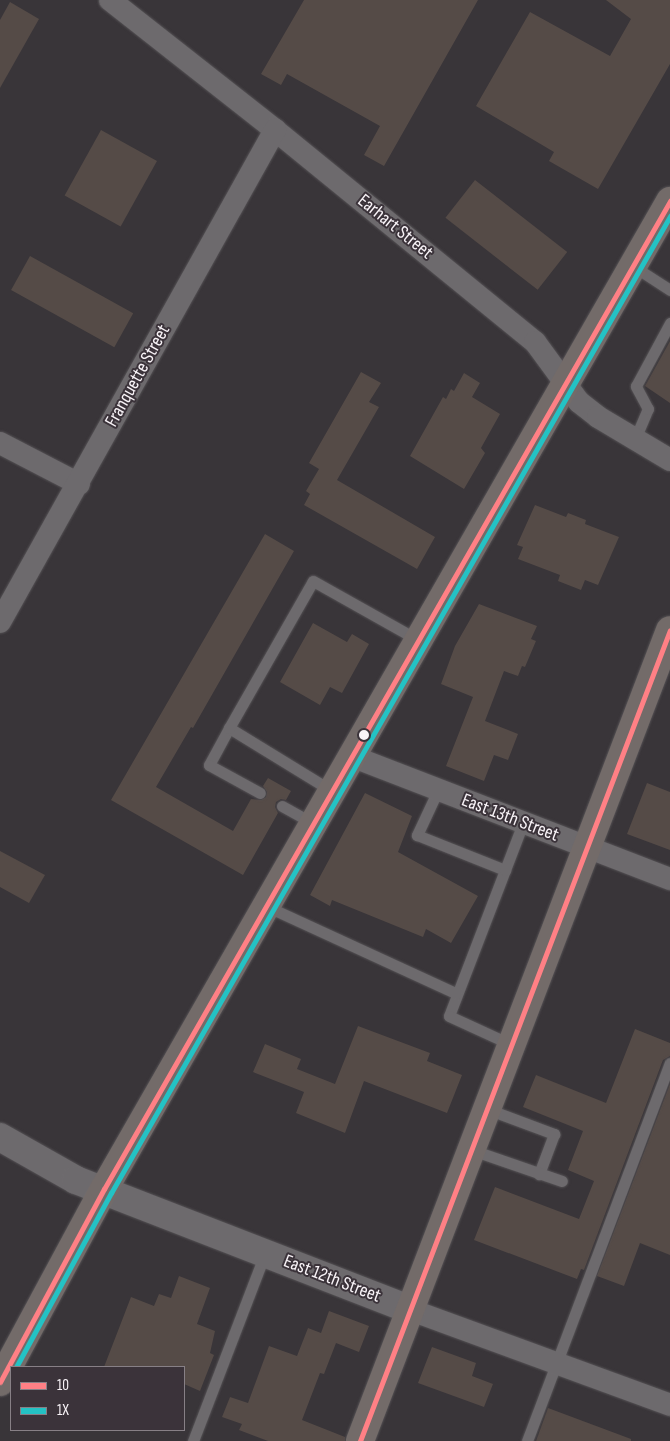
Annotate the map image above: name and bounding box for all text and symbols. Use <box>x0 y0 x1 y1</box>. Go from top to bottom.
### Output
street label: Earhart Street <box>353 190 437 264</box>
street label: Franquette Street <box>101 321 175 431</box>
unlabelled marker <box>359 730 369 740</box>
street label: East 13th Street <box>458 789 562 847</box>
street label: East 12th Street <box>280 1250 384 1308</box>
legend <box>10 1366 185 1431</box>
text: 10 <box>57 1376 69 1395</box>
text: 1X <box>57 1401 69 1420</box>

